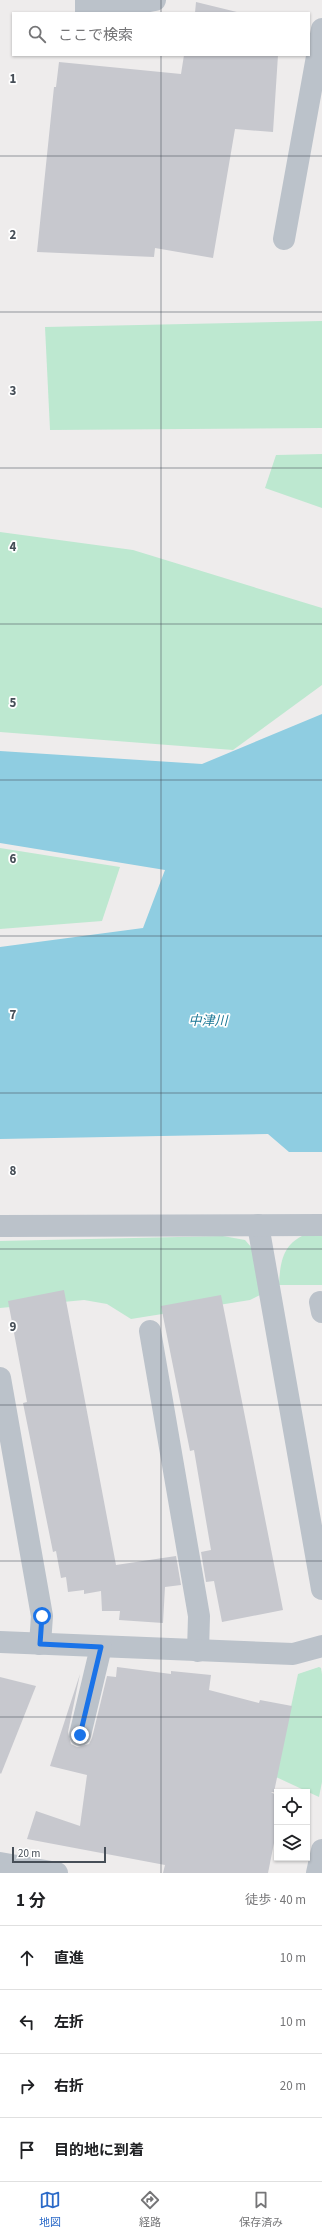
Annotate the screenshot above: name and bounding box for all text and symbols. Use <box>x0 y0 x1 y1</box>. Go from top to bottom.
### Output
search box <box>12 12 310 56</box>
icon: search <box>26 23 48 45</box>
text: ここで検索 <box>58 25 133 46</box>
text: 1 <box>10 70 17 88</box>
text: 2 <box>10 226 17 244</box>
text: 3 <box>10 382 17 400</box>
text: 4 <box>10 538 17 556</box>
text: 5 <box>10 694 17 712</box>
text: 6 <box>10 850 17 868</box>
text: 7 <box>10 1006 17 1024</box>
water label: 中津川 <box>188 1012 229 1030</box>
text: 8 <box>10 1162 17 1180</box>
text: 9 <box>10 1318 17 1336</box>
route start <box>33 1607 51 1625</box>
route end <box>71 1726 89 1744</box>
map controls <box>274 1789 310 1861</box>
button: locate <box>274 1789 310 1825</box>
button: layers <box>274 1825 310 1861</box>
scale bar <box>12 1845 106 1864</box>
text: 20 m <box>18 1846 40 1861</box>
text: 1 分 <box>16 1889 45 1913</box>
text: 徒歩 · 40 m <box>245 1891 306 1909</box>
icon: ahead <box>16 1947 38 1969</box>
text: 直進 <box>54 1948 84 1969</box>
text: 10 m <box>280 1949 306 1967</box>
icon: left <box>16 2011 38 2033</box>
text: 左折 <box>54 2012 84 2033</box>
text: 10 m <box>280 2013 306 2031</box>
icon: right <box>16 2075 38 2097</box>
text: 右折 <box>54 2076 84 2097</box>
text: 20 m <box>280 2077 306 2095</box>
icon: arrive <box>16 2139 38 2161</box>
text: 目的地に到着 <box>54 2140 144 2161</box>
tab: 地図 <box>39 2189 61 2230</box>
tab: 経路 <box>139 2189 161 2230</box>
tab: 保存済み <box>239 2189 283 2230</box>

